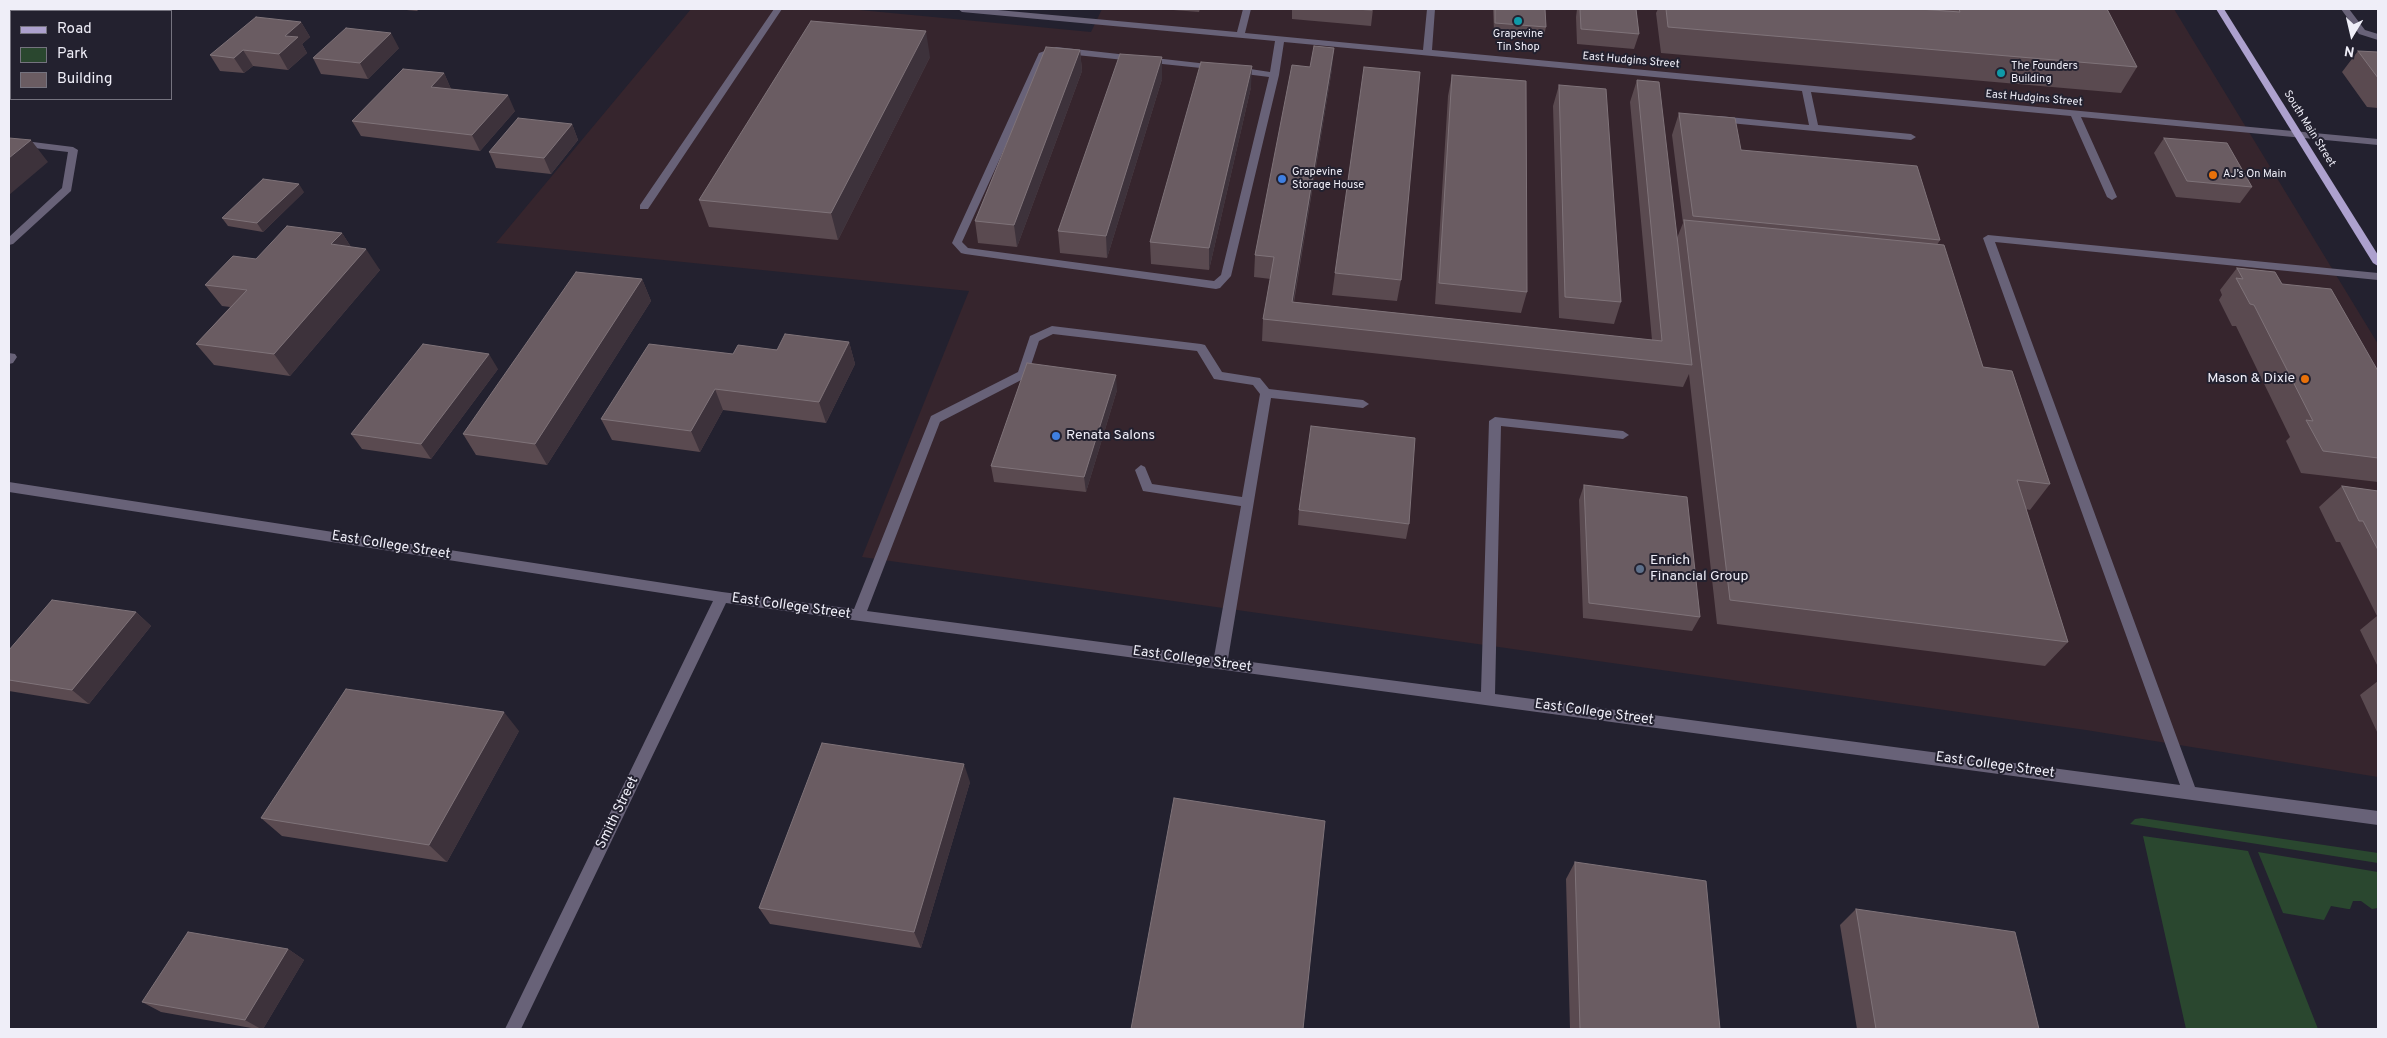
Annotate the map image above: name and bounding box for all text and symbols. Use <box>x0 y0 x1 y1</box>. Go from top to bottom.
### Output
legend <box>10 10 172 100</box>
north arrow <box>2327 10 2377 60</box>
marker: Grapevine Tin Shop <box>1512 15 1524 27</box>
text: Road <box>57 20 92 39</box>
place label: Grapevine Tin Shop <box>1493 28 1543 54</box>
text: N <box>2343 41 2356 59</box>
text: Park <box>57 45 88 64</box>
street label: East Hudgins Street <box>1582 50 1680 72</box>
place label: The Founders Building <box>2011 60 2078 86</box>
marker: The Founders Building <box>1995 67 2007 79</box>
text: Building <box>57 70 112 89</box>
street label: East Hudgins Street <box>1985 88 2083 110</box>
street label: South Main Street <box>2280 88 2338 170</box>
place label: Grapevine Storage House <box>1292 166 1364 192</box>
place label: AJ’s On Main <box>2223 168 2286 182</box>
marker: AJ’s On Main <box>2207 169 2219 181</box>
marker: Grapevine Storage House <box>1276 173 1288 185</box>
place label: Mason & Dixie <box>2207 371 2295 387</box>
marker: Mason & Dixie <box>2299 373 2311 385</box>
place label: Renata Salons <box>1066 428 1155 444</box>
marker: Renata Salons <box>1050 430 1062 442</box>
street label: East College Street <box>330 528 452 564</box>
place label: Enrich Financial Group <box>1650 553 1748 586</box>
marker: Enrich Financial Group <box>1634 563 1646 575</box>
street label: East College Street <box>730 590 852 624</box>
street label: East College Street <box>1131 643 1253 677</box>
street label: East College Street <box>1533 696 1655 730</box>
street label: East College Street <box>1934 749 2056 783</box>
street label: Smith Street <box>593 774 643 852</box>

